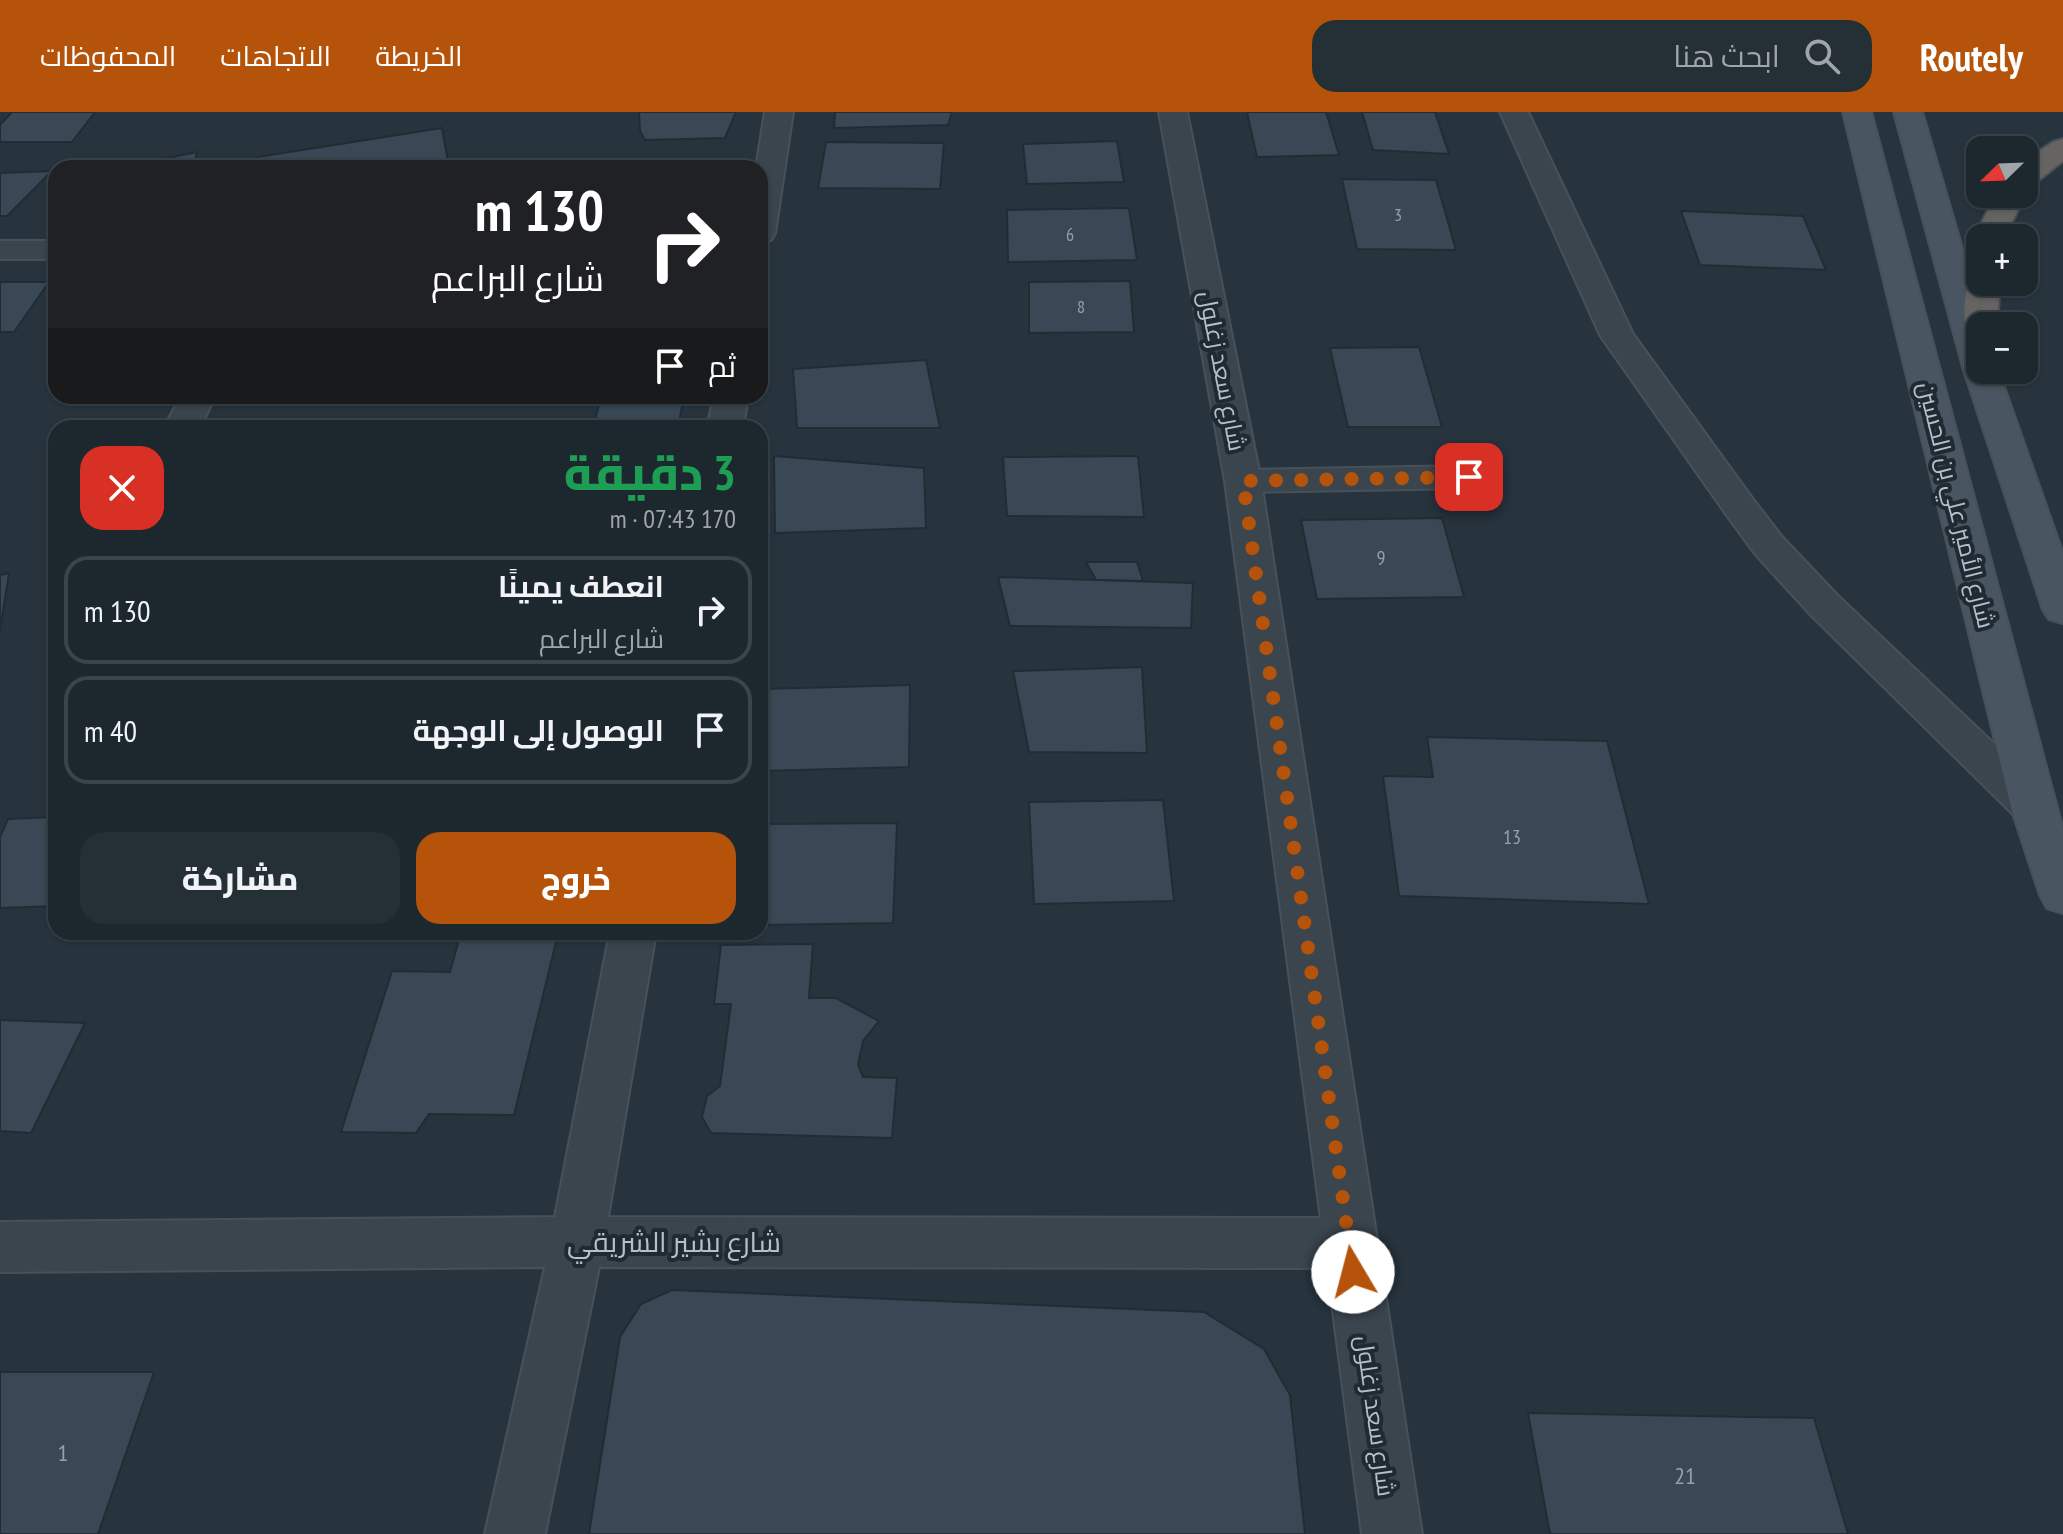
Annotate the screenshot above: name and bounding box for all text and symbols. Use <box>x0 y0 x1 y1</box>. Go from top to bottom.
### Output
search box <box>1312 20 1872 92</box>
text: Routely <box>1920 32 2023 81</box>
icon: search <box>1800 34 1844 78</box>
text: ابحث هنا <box>1673 36 1780 75</box>
text: المحفوظات <box>40 37 176 74</box>
text: الاتجاهات <box>220 37 331 74</box>
text: الخريطة <box>375 37 463 74</box>
north arrow <box>1966 136 2038 208</box>
map controls <box>1966 136 2038 384</box>
text: 130 m <box>475 174 604 246</box>
icon: right <box>632 192 736 296</box>
house number: 3 <box>1394 203 1402 226</box>
house number: 6 <box>1066 223 1074 246</box>
button: + <box>1966 224 2038 296</box>
text: شارع البراعم <box>431 254 604 301</box>
street label: شارع سعد زغلول <box>1191 288 1253 454</box>
house number: 8 <box>1077 295 1085 318</box>
button: − <box>1966 312 2038 384</box>
icon: arrive <box>648 344 692 388</box>
text: ثم <box>708 346 736 385</box>
street label: شارع الأمير علي بن الحسين <box>1907 378 2002 632</box>
text: 3 دقيقة <box>564 441 736 503</box>
pin <box>1435 443 1503 511</box>
button: close <box>80 446 164 530</box>
icon: arrive <box>1447 455 1491 499</box>
text: 170 m · 07:43 <box>610 502 736 535</box>
house number: 9 <box>1377 545 1386 571</box>
text: انعطف يمينًا <box>498 566 664 605</box>
icon: right <box>688 588 732 632</box>
text: 130 m <box>84 591 150 630</box>
text: شارع البراعم <box>539 622 664 655</box>
icon: arrive <box>688 708 732 752</box>
text: الوصول إلى الوجهة <box>413 710 664 749</box>
text: 40 m <box>84 711 137 750</box>
house number: 13 <box>1503 824 1521 850</box>
button: مشاركة <box>80 832 400 924</box>
button: خروج <box>416 832 736 924</box>
street label: شارع بشير الشريقي <box>567 1223 781 1264</box>
position arrow <box>1311 1230 1395 1314</box>
street label: شارع سعد زغلول <box>1348 1333 1402 1499</box>
house number: 1 <box>58 1437 68 1468</box>
house number: 21 <box>1674 1460 1696 1491</box>

